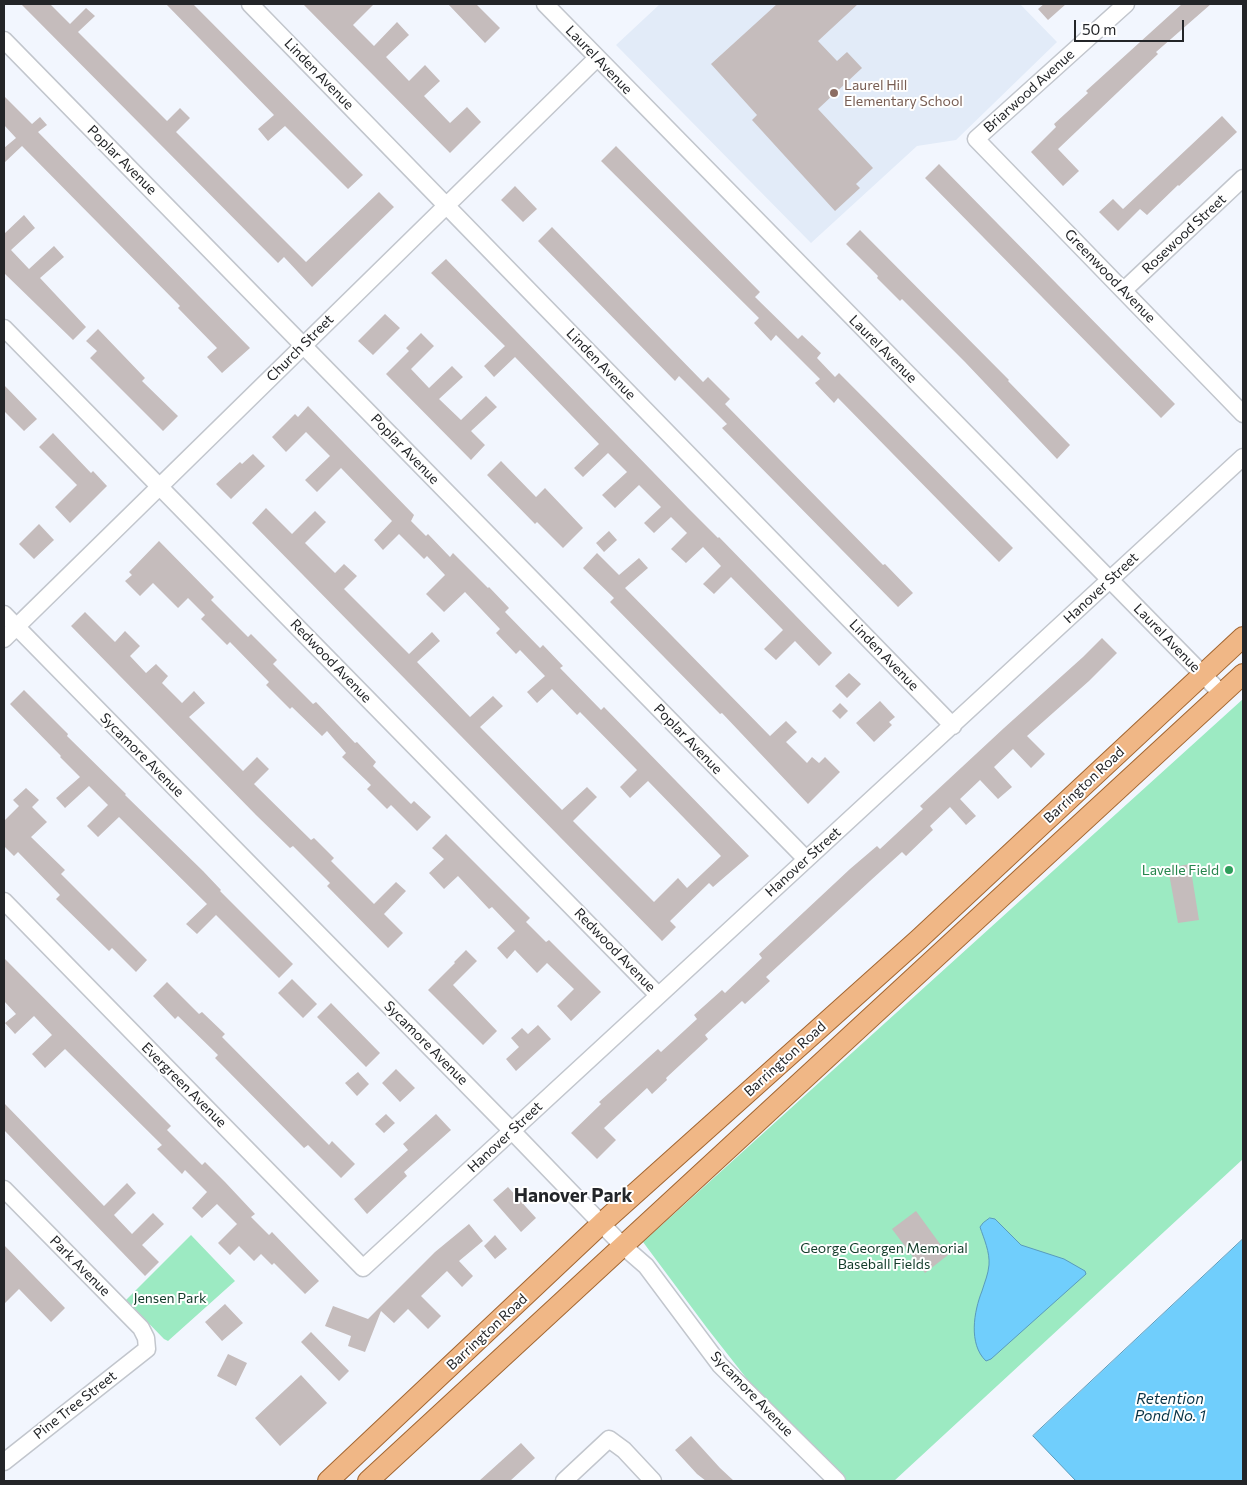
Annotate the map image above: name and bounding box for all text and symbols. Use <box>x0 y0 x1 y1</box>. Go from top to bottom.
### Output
scale bar <box>1077 10 1187 42</box>
text: 50 m <box>1082 20 1116 38</box>
street label: Laurel Avenue <box>562 22 636 98</box>
street label: Linden Avenue <box>281 35 357 113</box>
street label: Briarwood Avenue <box>980 46 1078 136</box>
place label: Laurel Hill Elementary School <box>844 77 963 110</box>
marker: Laurel Hill Elementary School <box>828 87 840 99</box>
street label: Poplar Avenue <box>84 122 160 198</box>
street label: Rosewood Street <box>1139 191 1229 277</box>
street label: Greenwood Avenue <box>1061 226 1159 326</box>
street label: Church Street <box>263 311 337 385</box>
street label: Laurel Avenue <box>846 312 920 386</box>
street label: Linden Avenue <box>563 325 639 403</box>
street label: Poplar Avenue <box>367 410 443 488</box>
street label: Hanover Street <box>1060 549 1142 627</box>
street label: Laurel Avenue <box>1130 600 1204 676</box>
street label: Redwood Avenue <box>287 616 375 706</box>
street label: Linden Avenue <box>846 616 922 694</box>
street label: Poplar Avenue <box>650 700 726 778</box>
street label: Sycamore Avenue <box>97 710 187 800</box>
street label: Barrington Road <box>1040 743 1128 827</box>
street label: Hanover Street <box>762 824 844 900</box>
place label: Lavelle Field <box>1142 862 1219 878</box>
marker: Lavelle Field <box>1223 864 1235 876</box>
street label: Redwood Avenue <box>571 905 659 995</box>
street label: Sycamore Avenue <box>381 998 471 1088</box>
street label: Barrington Road <box>741 1018 829 1100</box>
street label: Evergreen Avenue <box>138 1039 230 1131</box>
street label: Hanover Street <box>464 1098 546 1176</box>
district label: Hanover Park <box>514 1185 632 1207</box>
street label: Park Avenue <box>46 1232 114 1300</box>
park label: George Georgen Memorial Baseball Fields <box>800 1240 968 1272</box>
park label: Jensen Park <box>133 1290 207 1306</box>
street label: Barrington Road <box>443 1290 531 1374</box>
street label: Sycamore Avenue <box>707 1348 797 1440</box>
street label: Pine Tree Street <box>30 1367 120 1443</box>
water label: Retention Pond No. 1 <box>1134 1390 1206 1425</box>

